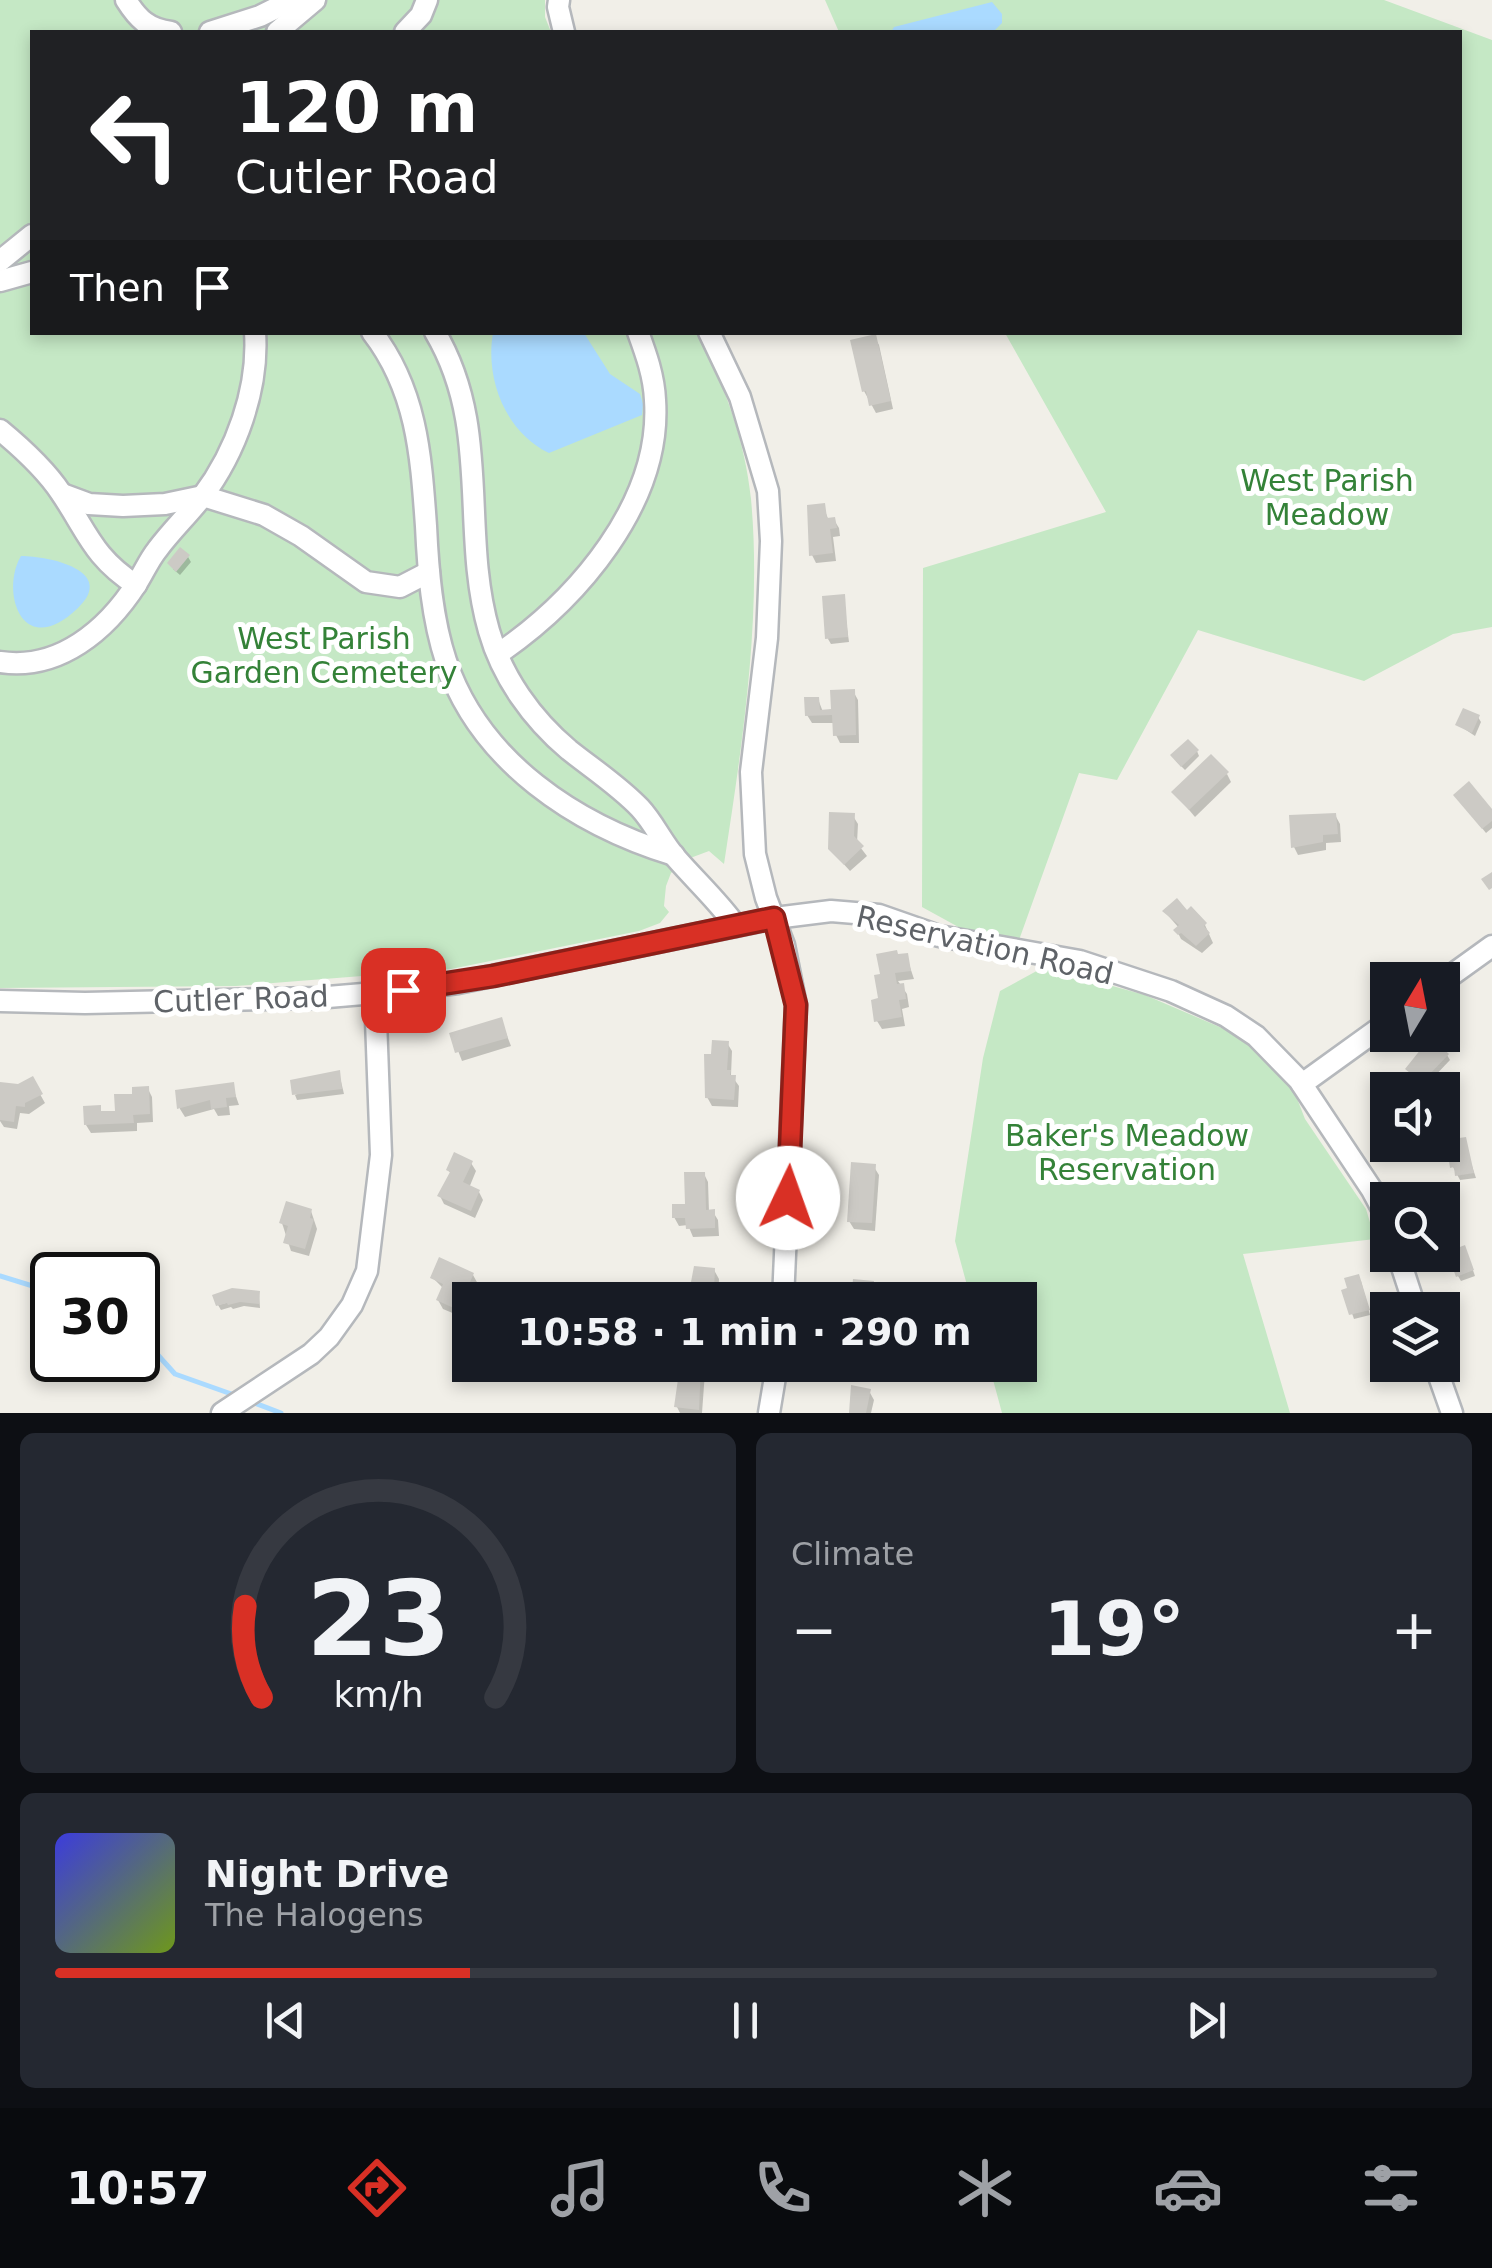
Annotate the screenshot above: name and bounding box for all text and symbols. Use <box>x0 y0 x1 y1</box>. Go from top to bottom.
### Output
text: 120 m <box>235 67 478 149</box>
icon: left <box>70 70 200 200</box>
text: Cutler Road <box>235 151 499 204</box>
icon: arrive <box>185 260 240 315</box>
text: Then <box>70 266 165 310</box>
park label: West Parish Meadow <box>1240 463 1414 532</box>
park label: West Parish Garden Cemetery <box>191 621 457 690</box>
street label: Reservation Road <box>853 898 1117 992</box>
pin <box>361 948 446 1033</box>
north arrow <box>1370 962 1460 1052</box>
map controls <box>1370 962 1460 1382</box>
icon: arrive <box>376 963 431 1018</box>
street label: Cutler Road <box>153 978 329 1020</box>
button: sound <box>1370 1072 1460 1162</box>
park label: Baker's Meadow Reservation <box>1005 1118 1249 1187</box>
position arrow <box>736 1146 840 1250</box>
button: search <box>1370 1182 1460 1272</box>
speed limit sign: 30 <box>30 1252 160 1382</box>
button: layers <box>1370 1292 1460 1382</box>
text: 10:58 · 1 min · 290 m <box>517 1310 972 1354</box>
text: Climate <box>791 1535 914 1573</box>
text: 23 <box>306 1558 450 1680</box>
text: 19° <box>1043 1585 1185 1673</box>
text: − <box>791 1598 837 1662</box>
text: + <box>1391 1598 1437 1662</box>
text: km/h <box>333 1674 423 1715</box>
text: Night Drive <box>205 1852 449 1896</box>
text: The Halogens <box>205 1896 424 1934</box>
icon: previous <box>258 1993 313 2048</box>
icon: pause <box>718 1993 773 2048</box>
icon: next <box>1179 1993 1234 2048</box>
icon: directions <box>342 2153 412 2223</box>
icon: music <box>545 2153 615 2223</box>
icon: phone <box>748 2153 818 2223</box>
icon: climate <box>950 2153 1020 2223</box>
icon: car <box>1153 2153 1223 2223</box>
icon: filters <box>1356 2153 1426 2223</box>
text: 10:57 <box>66 2162 210 2215</box>

